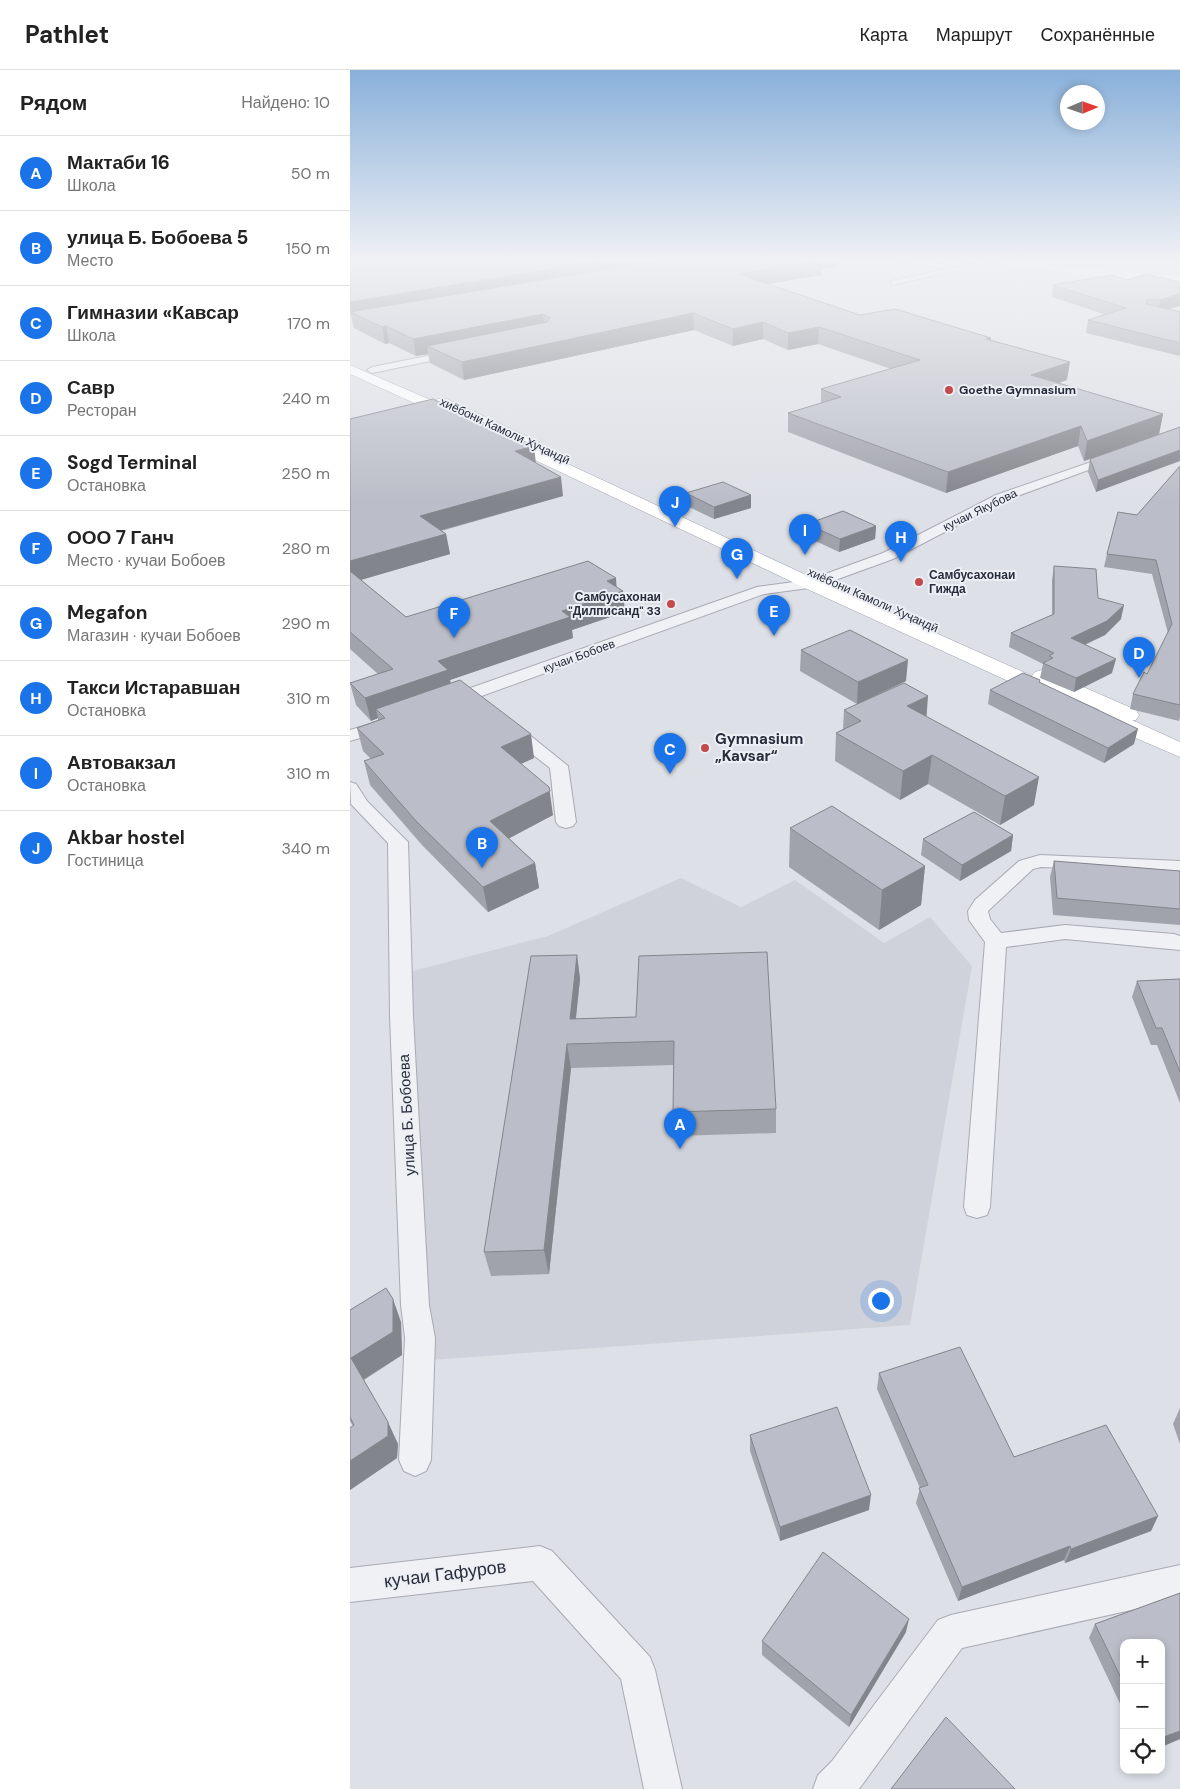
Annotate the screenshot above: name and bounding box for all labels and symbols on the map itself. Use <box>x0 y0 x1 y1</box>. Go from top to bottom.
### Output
north arrow <box>1060 85 1105 130</box>
place label: Goethe Gymnasium <box>959 382 1076 398</box>
marker: Goethe Gymnasium <box>943 384 955 396</box>
street label: хиёбони Камоли Хуҷандӣ <box>437 394 573 468</box>
street label: кучаи Якубова <box>940 485 1020 535</box>
pin: J <box>659 486 691 527</box>
pin: I <box>789 514 821 555</box>
pin: H <box>885 521 917 562</box>
pin: G <box>721 538 753 579</box>
street label: хиёбони Камоли Хуҷандӣ <box>805 564 941 636</box>
place label: Самбусахонаи Гижда <box>929 567 1015 597</box>
marker: Самбусахонаи Гижда <box>913 576 925 588</box>
place label: Самбусахонаи "Дилписанд" 33 <box>568 589 661 619</box>
pin: E <box>758 595 790 636</box>
pin: F <box>438 597 470 638</box>
marker: Самбусахонаи "Дилписанд" 33 <box>665 598 677 610</box>
street label: кучаи Бобоев <box>541 636 617 676</box>
pin: D <box>1123 637 1155 678</box>
place label: Gymnasium „Kavsar“ <box>715 729 803 766</box>
pin: C <box>654 733 686 774</box>
marker: Gymnasium „Kavsar“ <box>699 742 711 754</box>
pin: B <box>466 827 498 868</box>
street label: улица Б. Бобоева <box>394 1053 420 1176</box>
pin: A <box>664 1108 696 1149</box>
your location <box>868 1288 894 1314</box>
street label: кучаи Гафуров <box>382 1555 508 1593</box>

